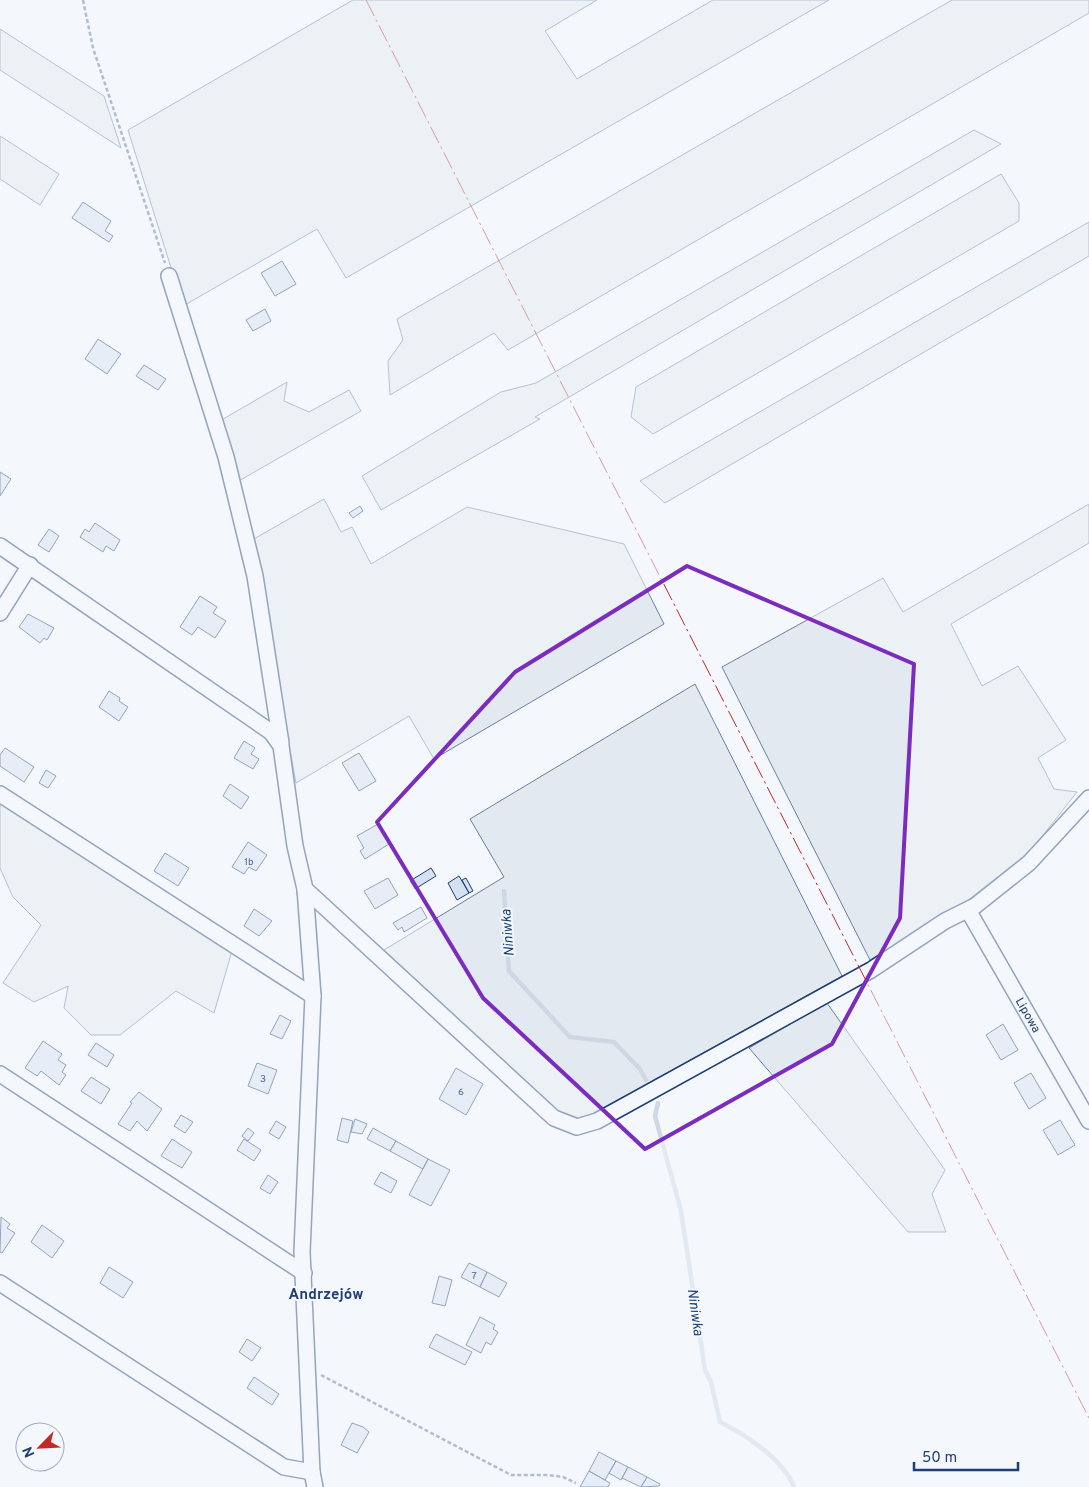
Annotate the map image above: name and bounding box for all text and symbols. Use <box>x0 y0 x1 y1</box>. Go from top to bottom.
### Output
house number: 1b <box>244 856 254 869</box>
water label: Niniwka <box>498 908 519 957</box>
street label: Lipowa <box>1011 995 1044 1036</box>
house number: 3 <box>260 1073 266 1086</box>
house number: 6 <box>458 1086 464 1099</box>
house number: 7 <box>471 1270 477 1283</box>
district label: Andrzejów <box>289 1286 363 1305</box>
water label: Niniwka <box>683 1287 706 1338</box>
north arrow <box>15 1422 65 1472</box>
scale bar <box>914 1440 1018 1472</box>
text: N <box>20 1444 39 1460</box>
text: 50 m <box>922 1449 957 1468</box>

